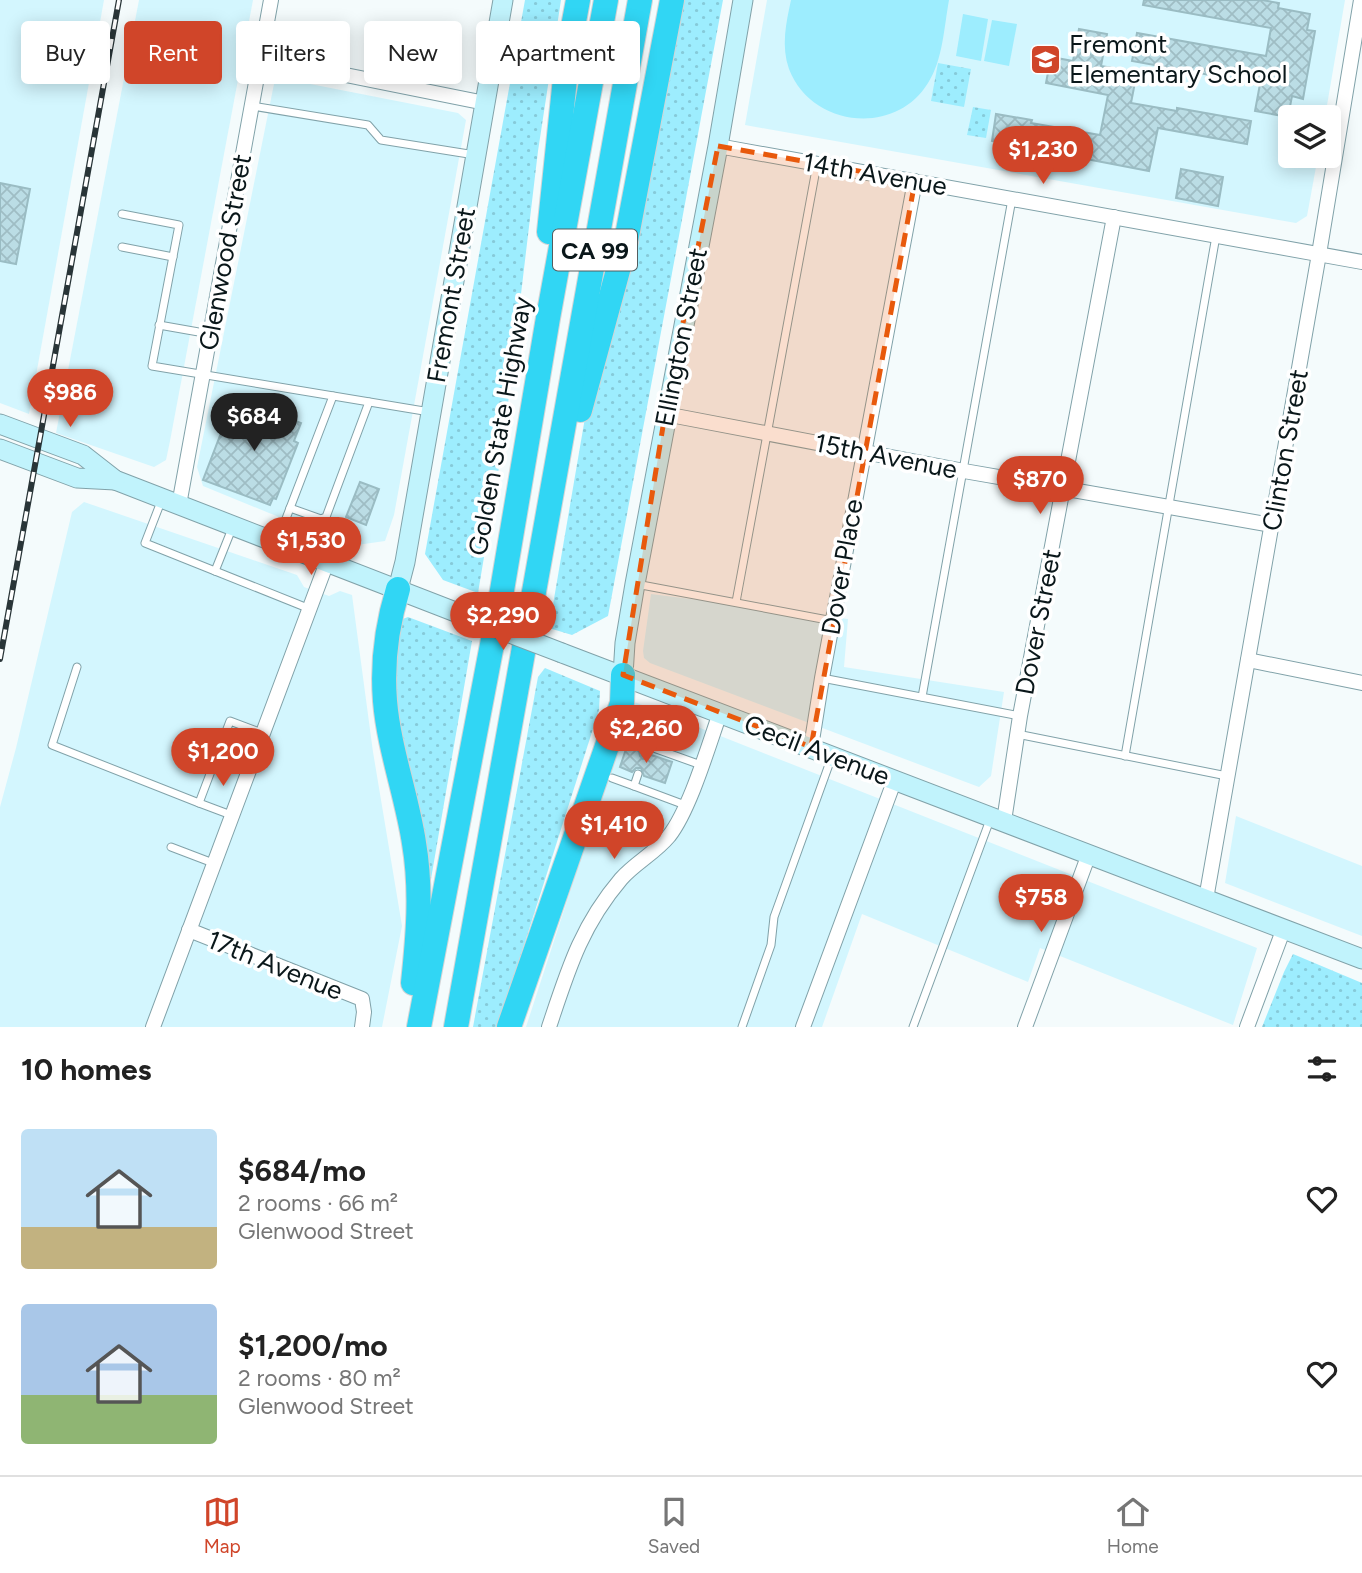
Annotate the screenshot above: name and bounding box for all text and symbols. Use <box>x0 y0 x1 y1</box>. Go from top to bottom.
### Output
chip: Buy <box>21 21 110 84</box>
chip: Rent <box>124 21 222 84</box>
chip: Filters <box>236 21 350 84</box>
chip: New <box>364 21 462 84</box>
chip: Apartment <box>476 21 640 84</box>
place label: Fremont Elementary School <box>1069 28 1287 90</box>
school or university icon: Fremont Elementary School <box>1029 42 1063 76</box>
map controls <box>1278 105 1341 168</box>
button: layers <box>1278 105 1341 168</box>
pin: $1,230 <box>986 127 1100 186</box>
text: $1,230 <box>1008 135 1078 163</box>
street label: 14th Avenue <box>801 146 949 202</box>
street label: Glenwood Street <box>192 151 258 353</box>
street label: Fremont Street <box>420 205 482 385</box>
road number: CA 99 <box>553 230 637 270</box>
street label: Ellington Street <box>648 245 714 429</box>
street label: Golden State Highway <box>461 294 539 558</box>
street label: Clinton Street <box>1255 367 1315 533</box>
pin: $986 <box>29 370 111 429</box>
text: $986 <box>43 378 97 406</box>
pin: $684 <box>213 393 295 453</box>
text: $684 <box>227 402 281 430</box>
street label: 15th Avenue <box>812 427 960 485</box>
pin: $870 <box>999 456 1081 516</box>
text: $870 <box>1013 465 1067 493</box>
street label: Dover Place <box>814 496 870 638</box>
pin: $1,530 <box>254 518 368 577</box>
text: $1,530 <box>276 526 346 554</box>
street label: Dover Street <box>1008 546 1068 698</box>
pin: $2,290 <box>446 592 560 652</box>
text: $2,290 <box>466 601 540 629</box>
pin: $2,260 <box>589 706 703 765</box>
street label: Cecil Avenue <box>740 708 894 792</box>
text: $2,260 <box>609 714 683 742</box>
pin: $1,200 <box>166 728 280 788</box>
text: $1,200 <box>187 737 259 765</box>
pin: $1,410 <box>557 802 671 861</box>
text: $1,410 <box>580 810 648 838</box>
pin: $758 <box>1000 874 1082 934</box>
text: $758 <box>1015 883 1067 911</box>
street label: 17th Avenue <box>203 923 347 1007</box>
icon: filters <box>1303 1050 1341 1088</box>
text: 10 homes <box>21 1051 152 1088</box>
text: $684/mo <box>238 1152 366 1189</box>
icon: home <box>77 1157 161 1241</box>
icon: heart <box>1303 1180 1341 1218</box>
text: 2 rooms · 66 m² <box>238 1189 398 1217</box>
text: Glenwood Street <box>238 1217 414 1245</box>
text: $1,200/mo <box>238 1327 388 1364</box>
icon: home <box>77 1332 161 1416</box>
icon: heart <box>1303 1355 1341 1393</box>
text: 2 rooms · 80 m² <box>238 1364 401 1392</box>
text: Glenwood Street <box>238 1392 414 1420</box>
tab: Map <box>203 1493 241 1558</box>
tab: Saved <box>648 1493 700 1558</box>
tab: Home <box>1107 1493 1159 1558</box>

